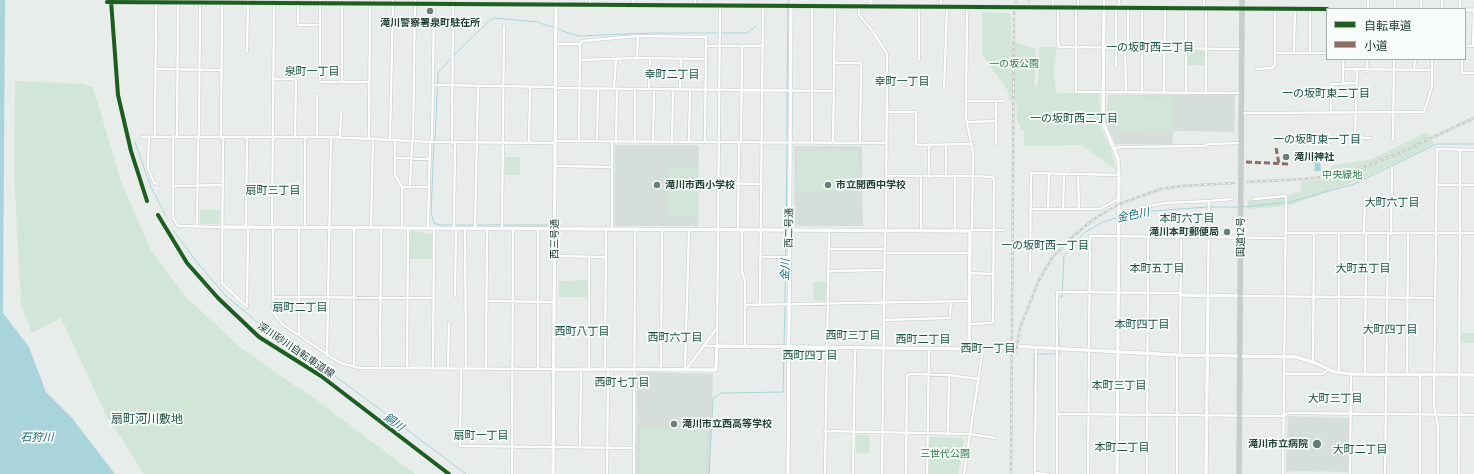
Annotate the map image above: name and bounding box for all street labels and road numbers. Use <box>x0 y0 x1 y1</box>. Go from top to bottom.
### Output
street label: 西二号通 <box>783 208 795 248</box>
street label: 国道12号 <box>1235 217 1247 257</box>
street label: 西三号通 <box>549 219 561 259</box>
street label: 深川砂川自転車道線 <box>255 320 337 380</box>

